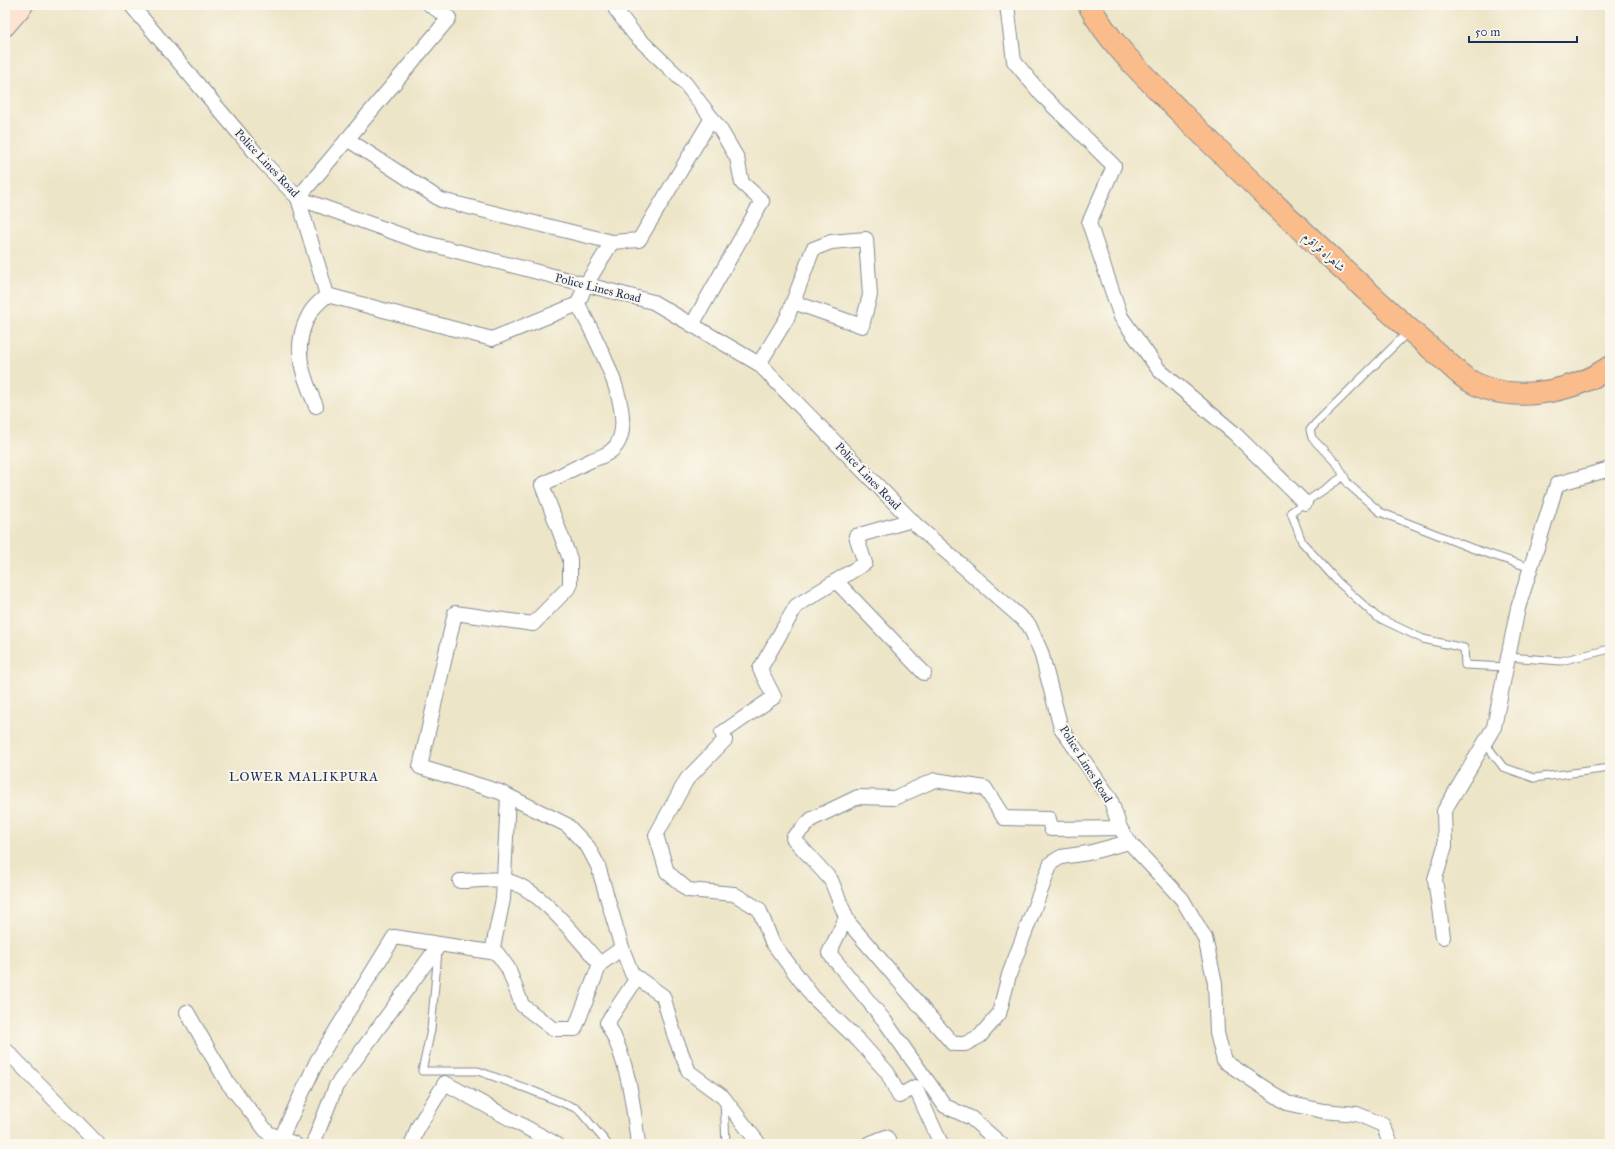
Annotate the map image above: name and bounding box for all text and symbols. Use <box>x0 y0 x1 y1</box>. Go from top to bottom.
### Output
scale bar <box>1469 18 1577 44</box>
text: 50 m <box>1475 25 1500 39</box>
street label: Police Lines Road <box>232 126 302 200</box>
street label: شاہراہ قراقرم <box>1297 229 1348 278</box>
street label: Police Lines Road <box>554 271 642 305</box>
street label: Police Lines Road <box>832 439 904 513</box>
street label: Police Lines Road <box>1057 723 1115 805</box>
district label: LOWER MALIKPURA <box>229 769 379 785</box>

